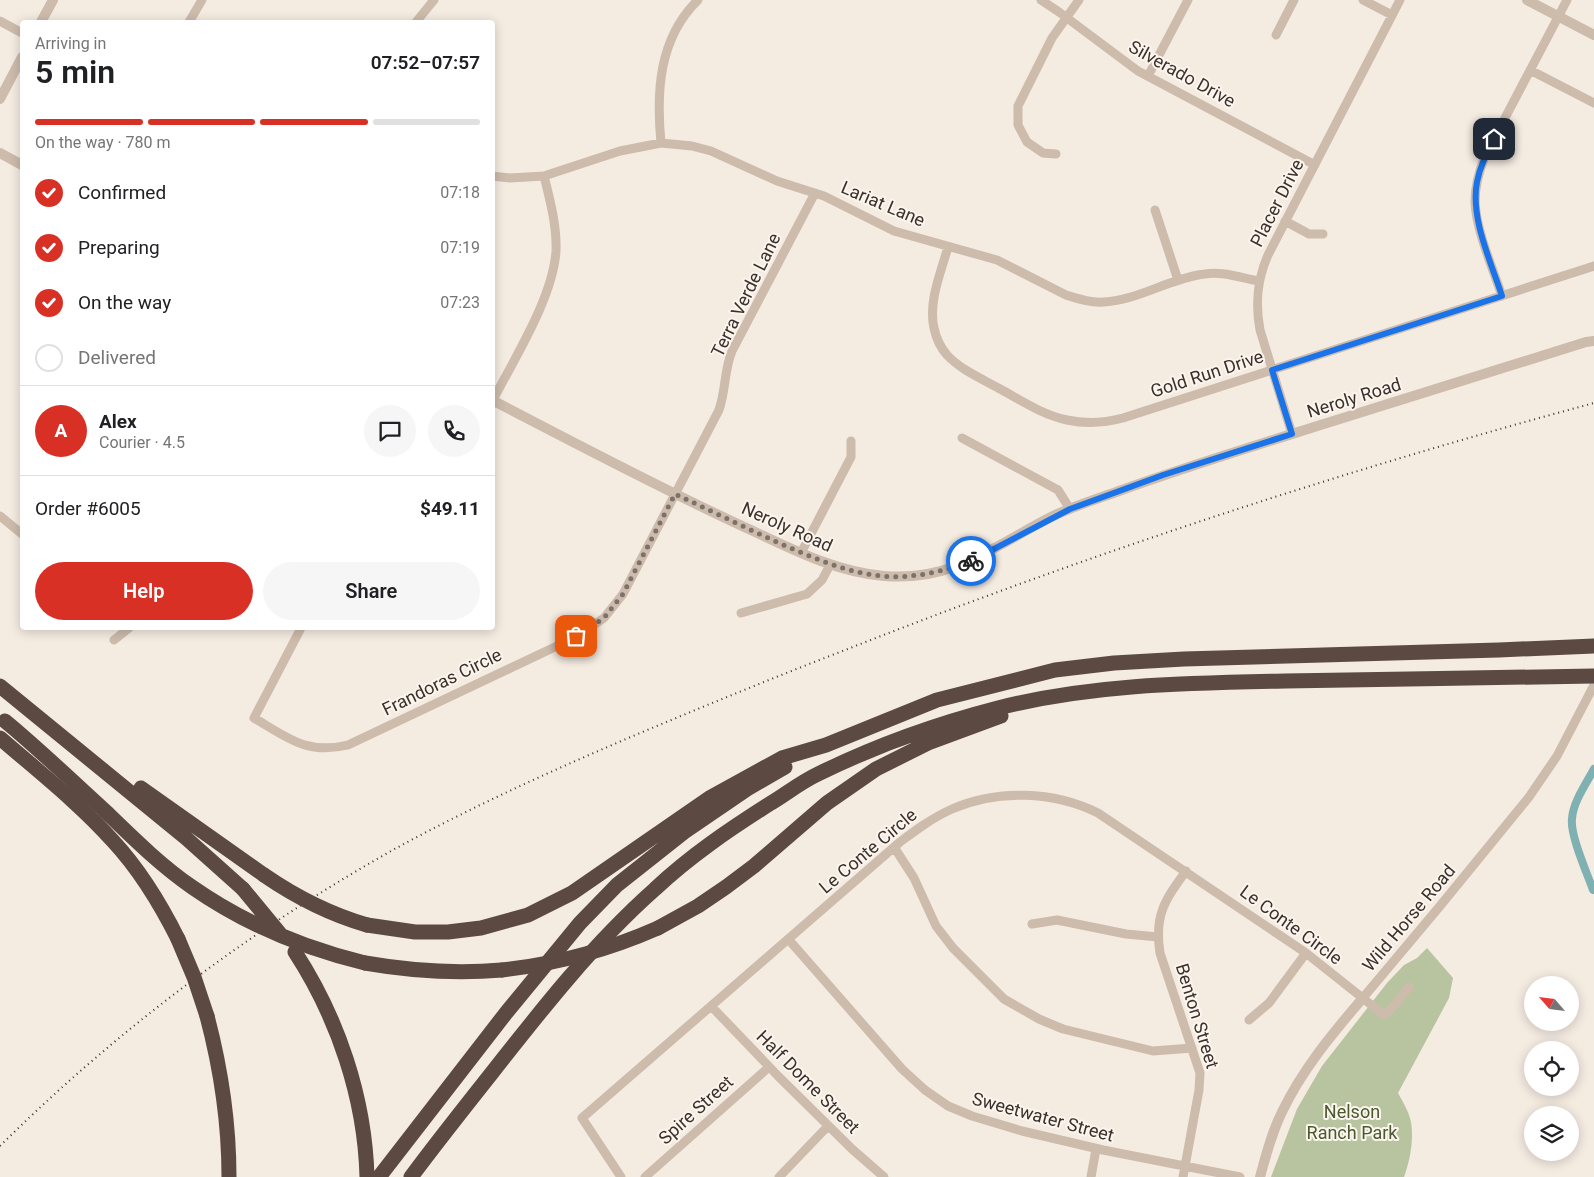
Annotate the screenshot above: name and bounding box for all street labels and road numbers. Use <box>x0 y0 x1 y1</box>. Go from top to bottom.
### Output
street label: Silverado Drive <box>1125 36 1239 111</box>
street label: Placer Drive <box>1246 155 1308 250</box>
street label: Lariat Lane <box>838 176 928 231</box>
street label: Terra Verde Lane <box>706 229 785 360</box>
street label: Gold Run Drive <box>1148 345 1266 402</box>
street label: Neroly Road <box>1304 373 1403 422</box>
street label: Neroly Road <box>739 497 836 556</box>
street label: Frandoras Circle <box>379 644 505 720</box>
street label: Le Conte Circle <box>815 804 921 898</box>
street label: Wild Horse Road <box>1358 860 1459 975</box>
street label: Le Conte Circle <box>1236 881 1346 969</box>
street label: Benton Street <box>1172 961 1223 1071</box>
street label: Half Dome Street <box>752 1026 864 1138</box>
street label: Spire Street <box>654 1071 737 1148</box>
street label: Sweetwater Street <box>970 1087 1116 1146</box>

